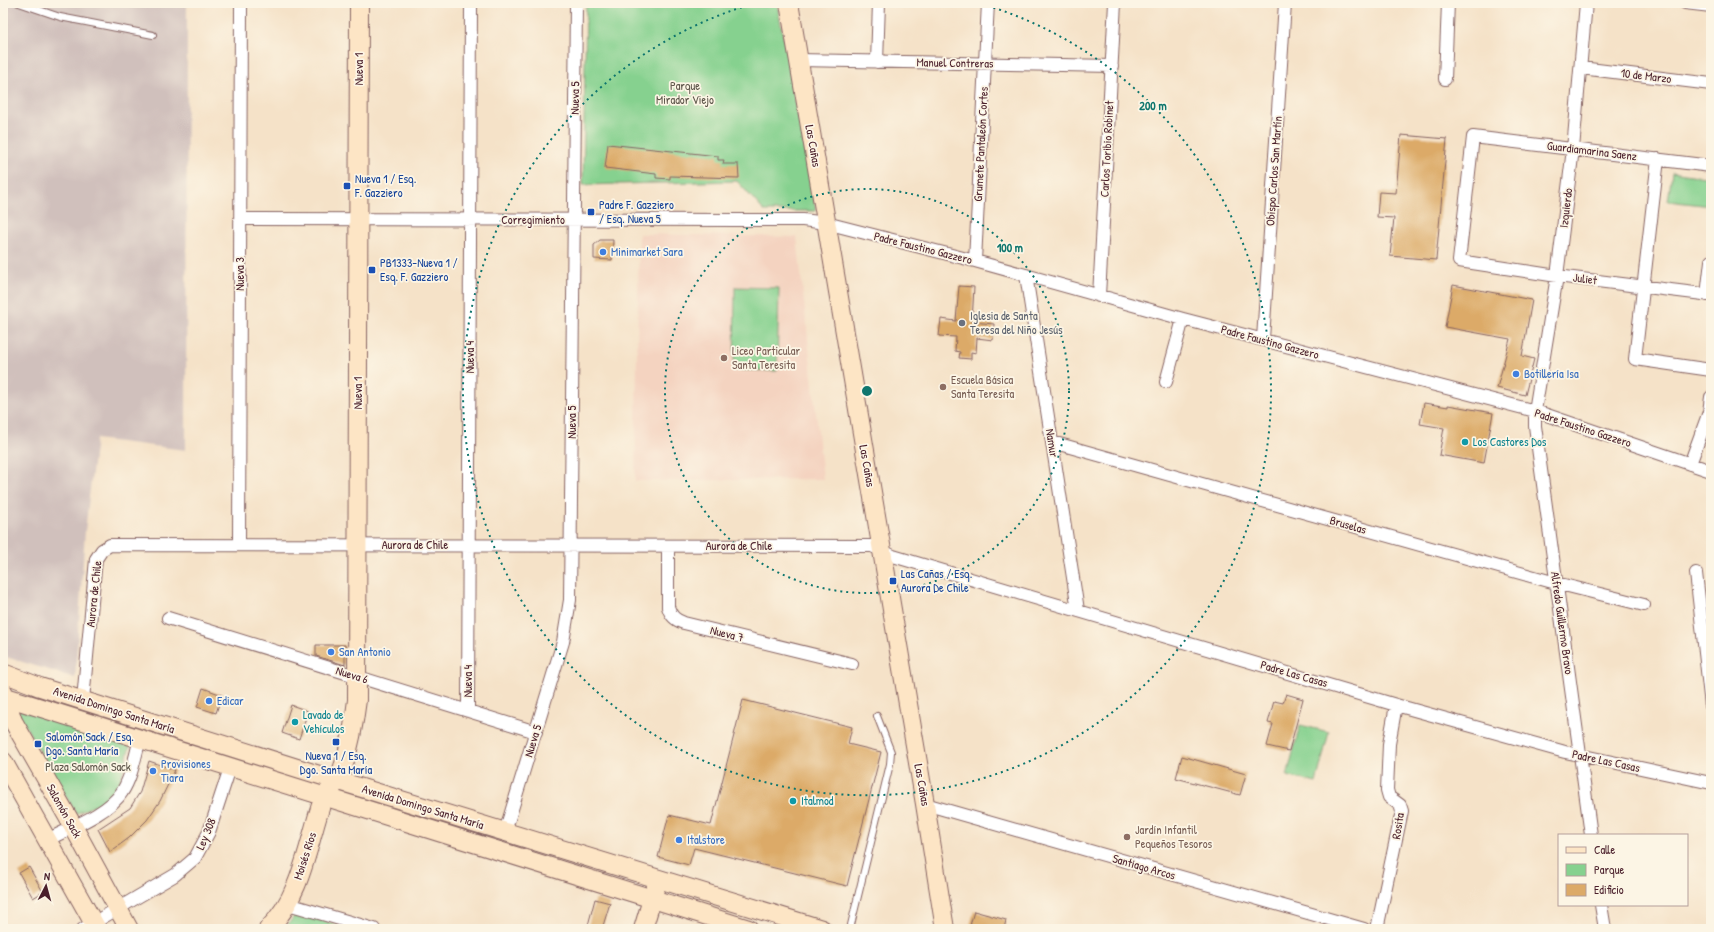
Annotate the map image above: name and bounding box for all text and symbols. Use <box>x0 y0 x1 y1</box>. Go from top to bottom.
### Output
street label: Nueva 1 <box>350 53 367 85</box>
street label: Manuel Contreras <box>916 53 994 72</box>
street label: 10 de Marzo <box>1620 64 1673 87</box>
park label: Parque Mirador Viejo <box>656 77 714 108</box>
street label: Nueva 5 <box>566 81 583 115</box>
street label: Grumete Pantaleón Cortes <box>969 86 992 202</box>
text: 200 m <box>1139 97 1167 114</box>
street label: Carlos Toribio Robinet <box>1095 99 1118 198</box>
street label: Obispo Carlos San Martín <box>1261 115 1286 226</box>
street label: Las Cañas <box>801 123 826 169</box>
street label: Guardiamarina Saenz <box>1546 137 1638 164</box>
place label: Nueva 1 / Esq. F. Gazziero <box>354 170 416 201</box>
marker: Nueva 1 / Esq. F. Gazziero <box>342 181 352 191</box>
street label: Izquierdo <box>1555 187 1576 229</box>
place label: Padre F. Gazziero / Esq. Nueva 5 <box>599 196 674 227</box>
marker: Padre F. Gazziero / Esq. Nueva 5 <box>586 207 596 217</box>
street label: Corregimiento <box>501 211 565 228</box>
street label: Padre Faustino Gazzero <box>872 227 974 268</box>
text: 100 m <box>997 239 1023 256</box>
place label: Minimarket Sara <box>611 243 683 260</box>
marker: Minimarket Sara <box>598 247 608 257</box>
place label: PB1333-Nueva 1 / Esq. F. Gazziero <box>380 254 458 285</box>
street label: Nueva 3 <box>231 257 248 291</box>
marker: PB1333-Nueva 1 / Esq. F. Gazziero <box>367 265 377 275</box>
street label: Juliet <box>1572 269 1599 289</box>
place label: Iglesia de Santa Teresa del Niño Jesús <box>970 307 1063 338</box>
marker: Iglesia de Santa Teresa del Niño Jesús <box>957 318 967 328</box>
street label: Padre Faustino Gazzero <box>1219 320 1321 363</box>
street label: Nueva 4 <box>461 340 478 373</box>
place label: Liceo Particular Santa Teresita <box>732 342 800 373</box>
marker: Liceo Particular Santa Teresita <box>719 353 729 363</box>
place label: Botillería Isa <box>1524 365 1579 382</box>
marker: Botillería Isa <box>1511 369 1521 379</box>
place label: Escuela Básica Santa Teresita <box>951 371 1014 402</box>
street label: Nueva 1 <box>349 377 366 409</box>
marker: Escuela Básica Santa Teresita <box>938 382 948 392</box>
centre of rings <box>860 384 874 398</box>
street label: Padre Faustino Gazzero <box>1533 404 1634 451</box>
street label: Nueva 5 <box>563 405 580 439</box>
street label: Namur <box>1042 427 1063 459</box>
place label: Los Castores Dos <box>1473 433 1547 450</box>
marker: Los Castores Dos <box>1460 437 1470 447</box>
street label: Las Cañas <box>855 443 880 489</box>
street label: Bruselas <box>1328 511 1369 538</box>
street label: Aurora de Chile <box>382 536 449 553</box>
street label: Aurora de Chile <box>706 537 773 554</box>
street label: Aurora de Chile <box>82 560 105 628</box>
place label: Las Cañas / Esq. Aurora De Chile <box>901 565 972 596</box>
street label: Alfredo Guillermo Bravo <box>1547 570 1578 676</box>
marker: Las Cañas / Esq. Aurora De Chile <box>888 576 898 586</box>
street label: Nueva 7 <box>708 621 746 646</box>
place label: San Antonio <box>339 643 391 660</box>
marker: San Antonio <box>326 647 336 657</box>
street label: Padre Las Casas <box>1259 656 1330 691</box>
street label: Nueva 6 <box>334 662 371 688</box>
street label: Nueva 4 <box>459 664 476 697</box>
street label: Avenida Domingo Santa María <box>51 682 177 737</box>
place label: Edicar <box>217 692 244 709</box>
marker: Edicar <box>204 696 214 706</box>
place label: Lavado de Vehículos <box>303 706 345 737</box>
marker: Lavado de Vehículos <box>290 717 300 727</box>
street label: Nueva 5 <box>520 722 546 759</box>
place label: Salomón Sack / Esq. Dgo. Santa María <box>46 728 134 759</box>
marker: Nueva 1 / Esq. Dgo. Santa María <box>331 737 341 747</box>
marker: Salomón Sack / Esq. Dgo. Santa María <box>33 739 43 749</box>
street label: Padre Las Casas <box>1571 745 1642 776</box>
place label: Nueva 1 / Esq. Dgo. Santa María <box>300 747 372 778</box>
place label: Provisiones Tiara <box>161 755 211 786</box>
park label: Plaza Salomón Sack <box>45 758 131 775</box>
street label: Las Cañas <box>910 762 935 808</box>
marker: Provisiones Tiara <box>148 766 158 776</box>
street label: Avenida Domingo Santa María <box>360 780 486 833</box>
street label: Salomón Sack <box>43 781 86 841</box>
place label: Italmod <box>801 792 834 809</box>
marker: Italmod <box>788 796 798 806</box>
street label: Rosita <box>1387 811 1408 840</box>
street label: Ley 308 <box>191 815 220 852</box>
place label: Jardín Infantil Pequeños Tesoros <box>1135 821 1213 852</box>
street label: Moisés Ríos <box>289 830 320 882</box>
place label: Italstore <box>687 831 725 848</box>
marker: Jardín Infantil Pequeños Tesoros <box>1122 832 1132 842</box>
legend <box>1558 834 1688 906</box>
marker: Italstore <box>674 835 684 845</box>
text: Calle <box>1594 841 1615 858</box>
street label: Santiago Arcos <box>1111 849 1178 884</box>
text: Parque <box>1594 861 1624 878</box>
north arrow <box>26 866 66 906</box>
text: N <box>43 869 51 883</box>
text: Edificio <box>1594 881 1624 898</box>

